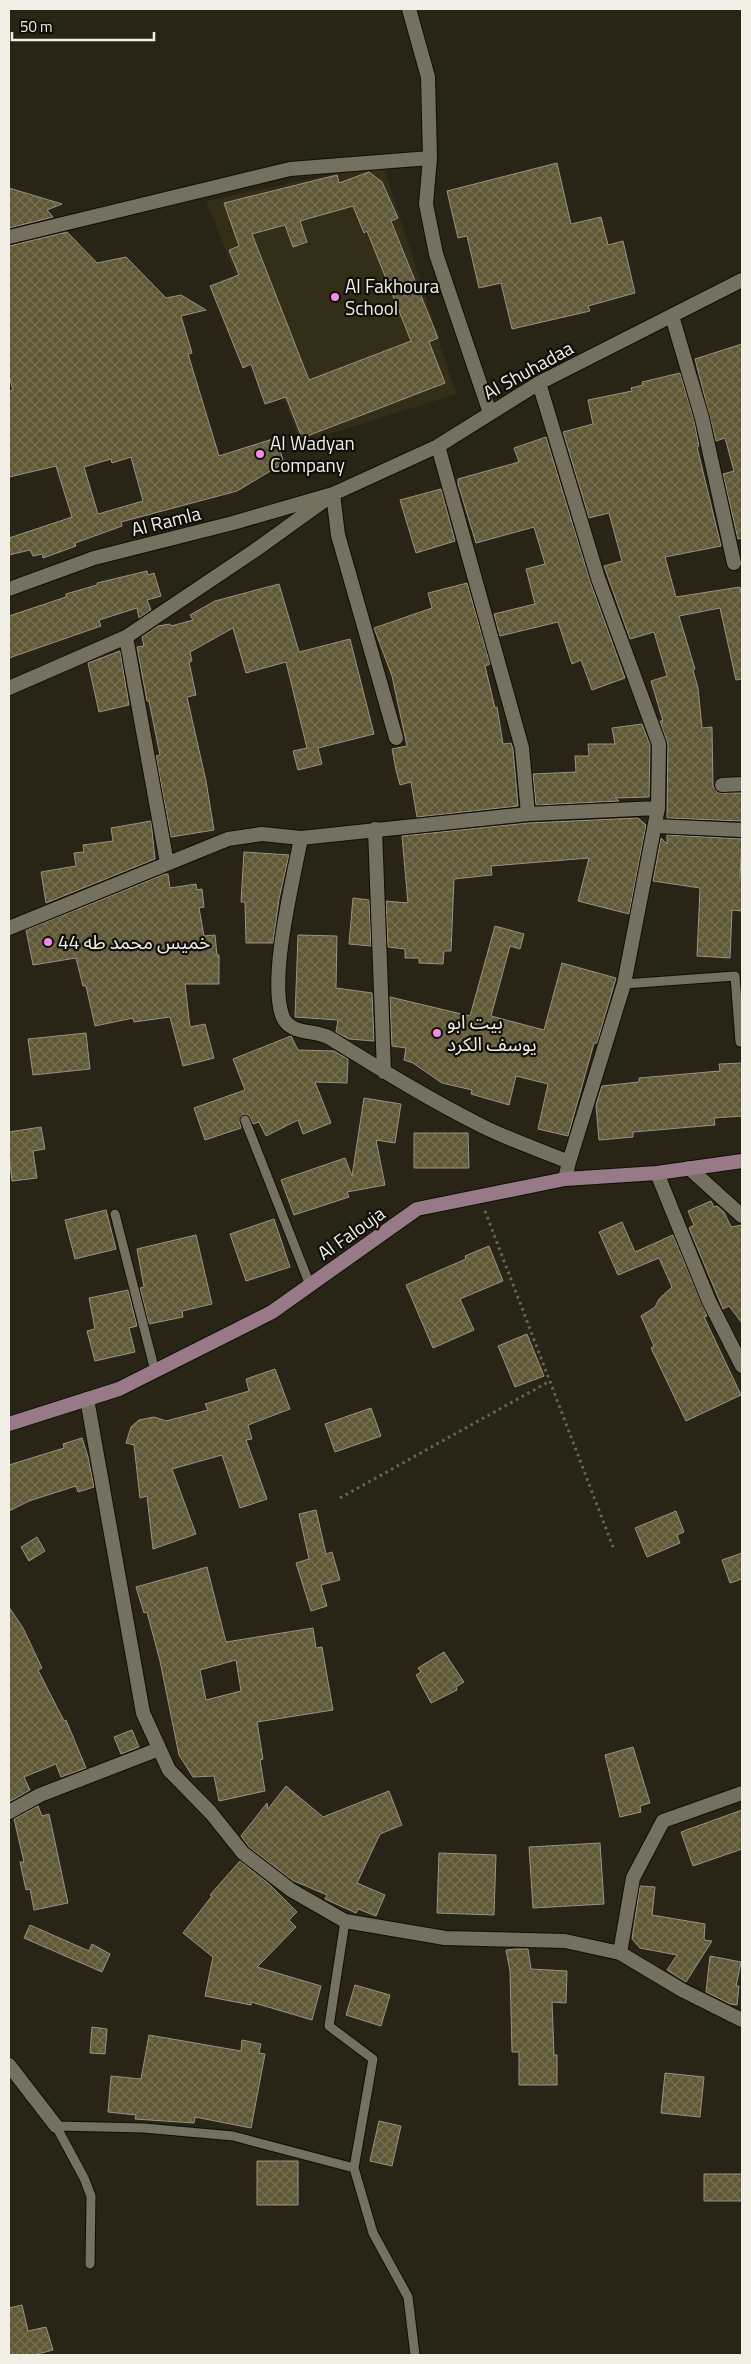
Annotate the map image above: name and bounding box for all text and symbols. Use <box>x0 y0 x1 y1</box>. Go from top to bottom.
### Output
scale bar <box>12 10 155 42</box>
text: 50 m <box>20 15 53 38</box>
place label: Al Fakhoura School <box>345 271 440 322</box>
marker: Al Fakhoura School <box>329 291 341 303</box>
street label: Al Shuhadaa <box>477 333 579 406</box>
place label: Al Wadyan Company <box>270 428 355 479</box>
marker: Al Wadyan Company <box>254 448 266 460</box>
street label: Al Ramla <box>128 498 204 543</box>
place label: خميس محمد طه 44 <box>58 927 210 956</box>
marker: خميس محمد طه 44 <box>42 936 54 948</box>
place label: بيت ابو يوسف الكرد <box>447 1007 537 1058</box>
marker: بيت ابو يوسف الكرد <box>431 1027 443 1039</box>
street label: Al Falouja <box>311 1198 391 1267</box>

